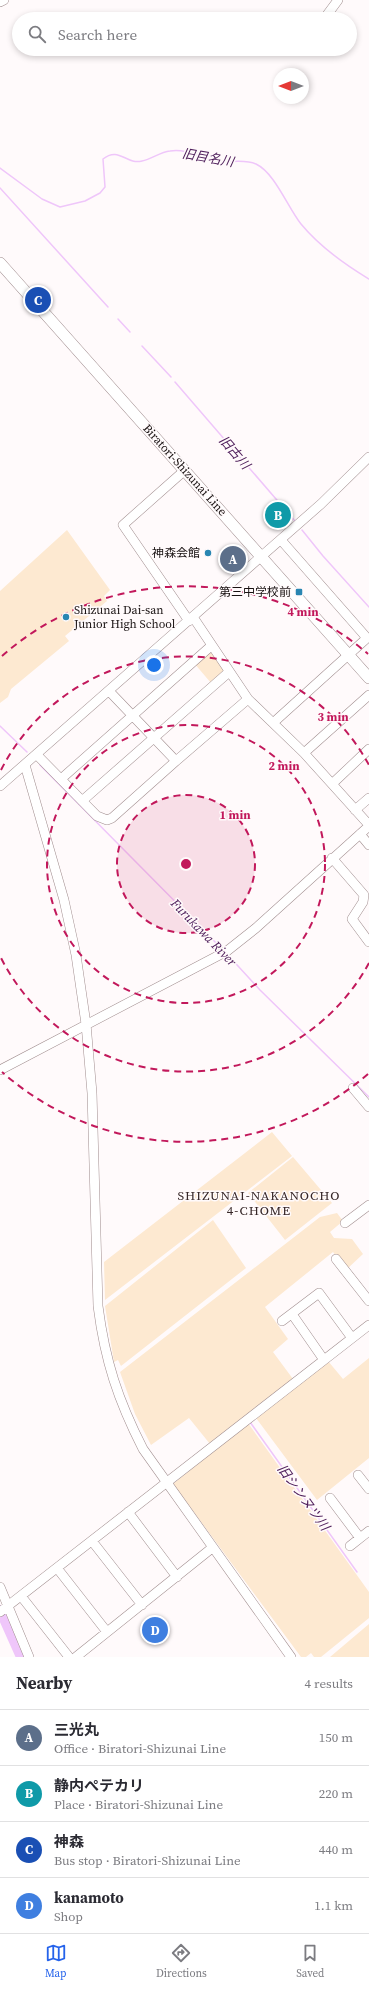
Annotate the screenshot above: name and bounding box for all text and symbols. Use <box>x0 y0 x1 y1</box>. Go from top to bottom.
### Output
search box <box>12 12 357 56</box>
icon: search <box>26 23 48 45</box>
text: Search here <box>58 24 137 45</box>
north arrow <box>273 68 309 104</box>
water label: 旧目名川 <box>181 145 237 171</box>
pin: C <box>25 285 51 315</box>
street label: Biratori-Shizunai Line <box>140 421 230 519</box>
water label: 旧古川 <box>215 432 255 474</box>
pin: B <box>265 500 291 530</box>
pin: A <box>220 544 246 574</box>
place label: 神森会館 <box>152 545 200 561</box>
marker: 神森会館 <box>203 548 213 558</box>
place label: 第三中学校前 <box>219 584 291 600</box>
marker: 第三中学校前 <box>294 587 304 597</box>
place label: Shizunai Dai-san Junior High School <box>73 602 176 632</box>
text: 4 min <box>287 604 319 620</box>
marker: Shizunai Dai-san Junior High School <box>61 612 71 622</box>
your location <box>144 655 164 675</box>
text: 3 min <box>317 709 349 725</box>
text: 2 min <box>268 758 300 774</box>
text: 1 min <box>219 807 251 823</box>
centre of rings <box>179 857 193 871</box>
water label: Furukawa River <box>166 894 241 970</box>
district label: SHIZUNAI-NAKANOCHO 4-CHOME <box>178 1187 340 1219</box>
water label: 旧シンヌツ川 <box>274 1461 335 1535</box>
pin: D <box>142 1615 168 1645</box>
text: Nearby <box>16 1671 72 1695</box>
text: 4 results <box>305 1675 353 1692</box>
text: 三光丸 <box>54 1719 99 1740</box>
text: A <box>25 1729 33 1746</box>
text: 150 m <box>319 1729 353 1746</box>
text: Office · Biratori-Shizunai Line <box>54 1740 226 1757</box>
text: 静内ぺテカリ <box>54 1775 144 1796</box>
text: B <box>25 1785 33 1802</box>
text: 220 m <box>319 1785 353 1802</box>
text: Place · Biratori-Shizunai Line <box>54 1796 223 1813</box>
text: 神森 <box>54 1831 84 1852</box>
text: C <box>25 1841 33 1858</box>
text: 440 m <box>319 1841 353 1858</box>
text: Bus stop · Biratori-Shizunai Line <box>54 1852 241 1869</box>
text: kanamoto <box>54 1887 124 1908</box>
text: D <box>24 1897 34 1914</box>
text: 1.1 km <box>314 1897 353 1914</box>
text: Shop <box>54 1908 83 1925</box>
tab: Map <box>45 1942 67 1981</box>
tab: Directions <box>156 1942 207 1981</box>
tab: Saved <box>296 1942 324 1981</box>

